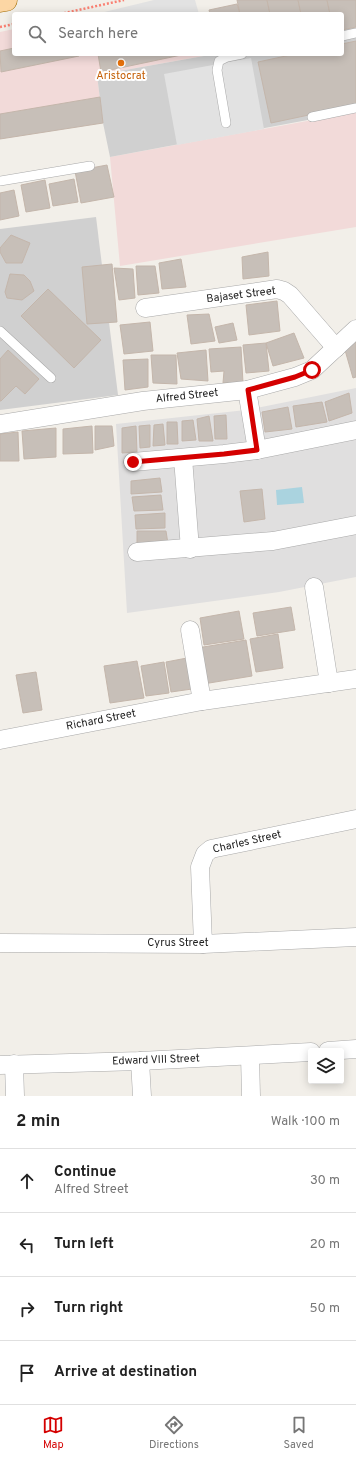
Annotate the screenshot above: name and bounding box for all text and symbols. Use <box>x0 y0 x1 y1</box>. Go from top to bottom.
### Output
search box <box>12 12 344 56</box>
icon: search <box>26 23 48 45</box>
text: Search here <box>58 25 138 44</box>
marker: Aristocrat <box>116 58 126 68</box>
place label: Aristocrat <box>96 69 146 83</box>
street label: Bajaset Street <box>205 284 277 306</box>
route start <box>303 361 321 379</box>
street label: Alfred Street <box>155 386 219 406</box>
route end <box>124 453 142 471</box>
street label: Richard Street <box>65 706 137 734</box>
street label: Charles Street <box>211 827 283 857</box>
street label: Cyrus Street <box>147 936 209 950</box>
map controls <box>308 1048 344 1084</box>
button: layers <box>308 1048 344 1084</box>
street label: Edward VIII Street <box>112 1051 200 1069</box>
text: 2 min <box>16 1111 60 1133</box>
text: Walk · 100 m <box>271 1114 340 1130</box>
text: Continue <box>54 1163 116 1182</box>
icon: ahead <box>16 1170 38 1192</box>
text: 30 m <box>310 1173 340 1189</box>
text: Alfred Street <box>54 1182 129 1198</box>
icon: left <box>16 1234 38 1256</box>
text: Turn left <box>54 1235 114 1254</box>
text: 20 m <box>310 1237 340 1253</box>
icon: right <box>16 1298 38 1320</box>
text: Turn right <box>54 1299 123 1318</box>
text: 50 m <box>310 1301 340 1317</box>
icon: arrive <box>16 1362 38 1384</box>
text: Arrive at destination <box>54 1363 197 1382</box>
tab: Map <box>42 1414 64 1452</box>
tab: Directions <box>149 1414 199 1452</box>
tab: Saved <box>283 1414 314 1452</box>

